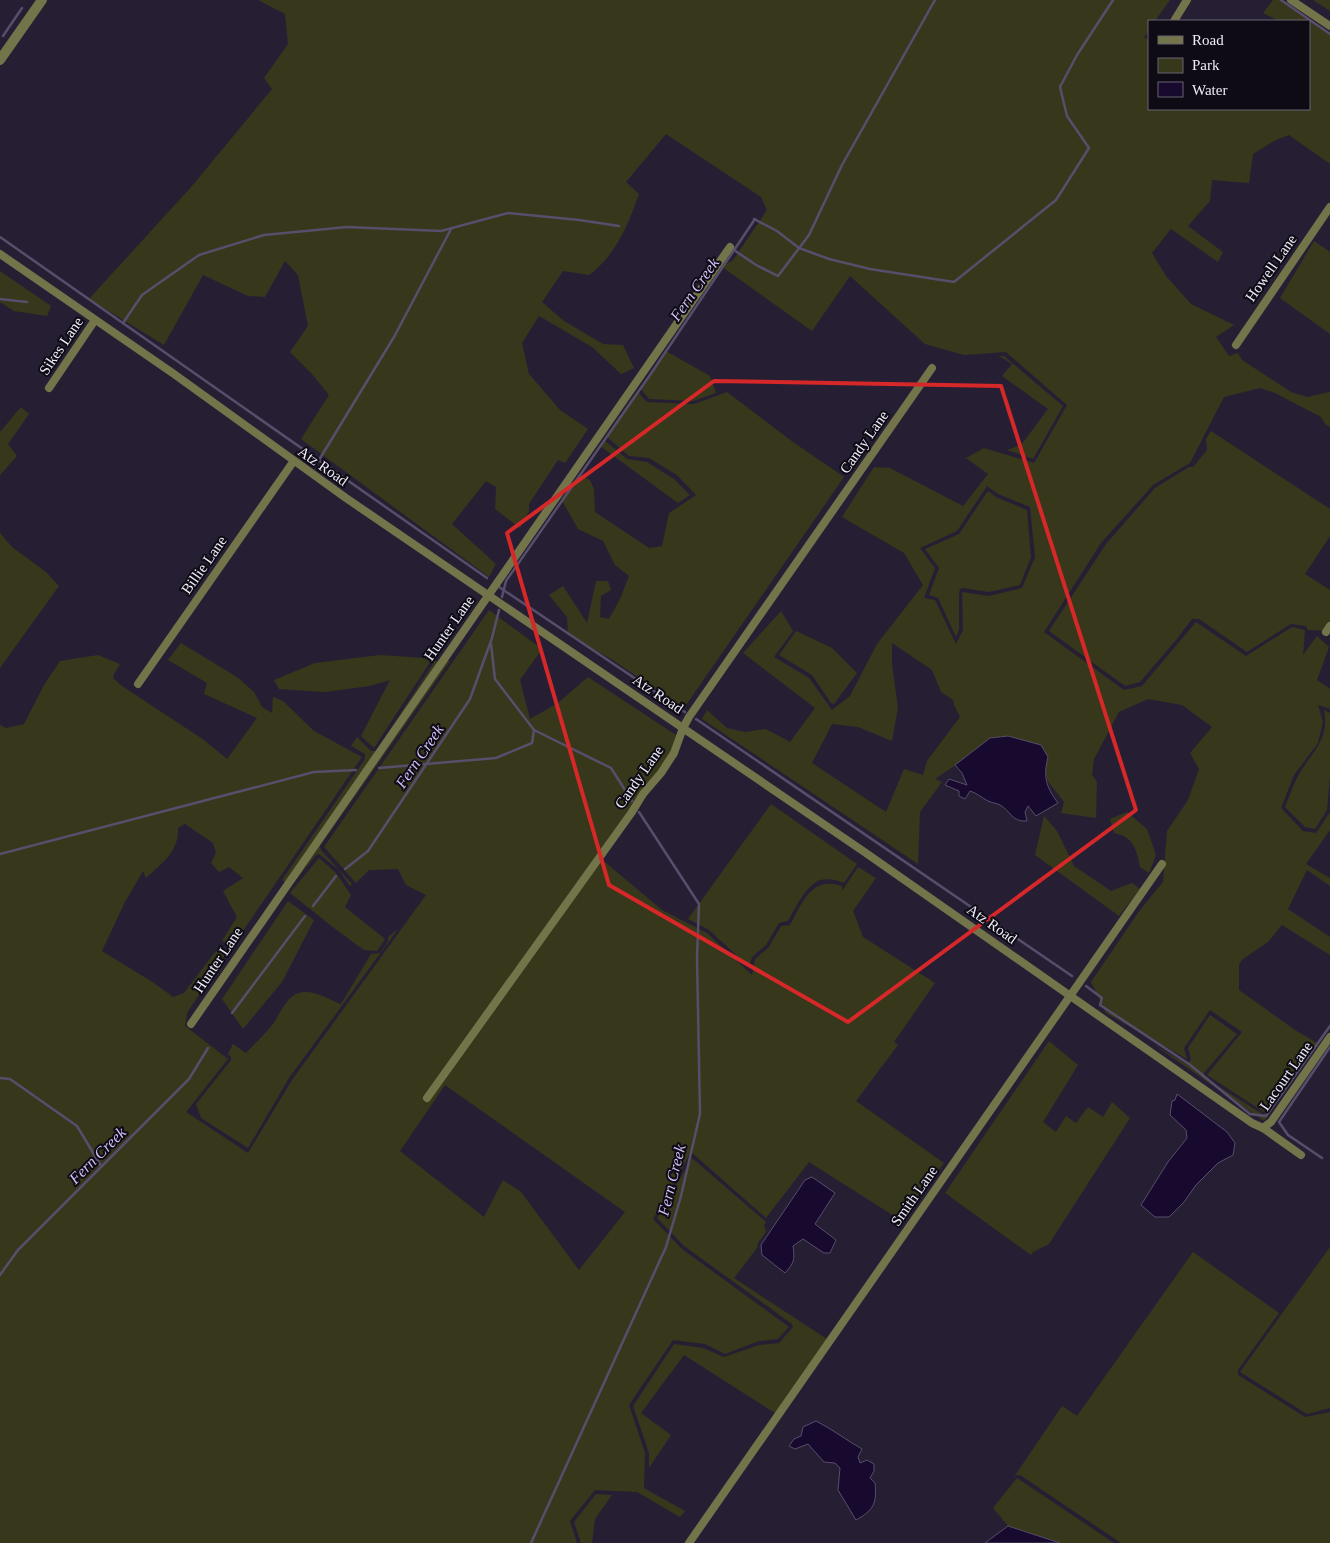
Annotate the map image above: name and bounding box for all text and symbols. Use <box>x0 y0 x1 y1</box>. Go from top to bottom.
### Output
legend <box>1148 20 1310 110</box>
text: Road <box>1192 32 1224 48</box>
text: Park <box>1192 57 1220 73</box>
text: Water <box>1192 82 1227 98</box>
street label: Howell Lane <box>1242 231 1300 304</box>
water label: Fern Creek <box>666 254 723 325</box>
street label: Sikes Lane <box>36 314 86 378</box>
street label: Candy Lane <box>837 407 892 476</box>
street label: Atz Road <box>295 443 351 489</box>
street label: Billie Lane <box>178 533 230 597</box>
street label: Hunter Lane <box>421 592 477 663</box>
street label: Atz Road <box>630 671 687 717</box>
water label: Fern Creek <box>391 721 447 792</box>
street label: Candy Lane <box>612 742 667 811</box>
street label: Atz Road <box>964 901 1020 947</box>
street label: Hunter Lane <box>190 924 246 996</box>
street label: Lacourt Lane <box>1256 1038 1316 1114</box>
water label: Fern Creek <box>65 1123 130 1188</box>
water label: Fern Creek <box>654 1142 689 1218</box>
street label: Smith Lane <box>887 1163 941 1229</box>

